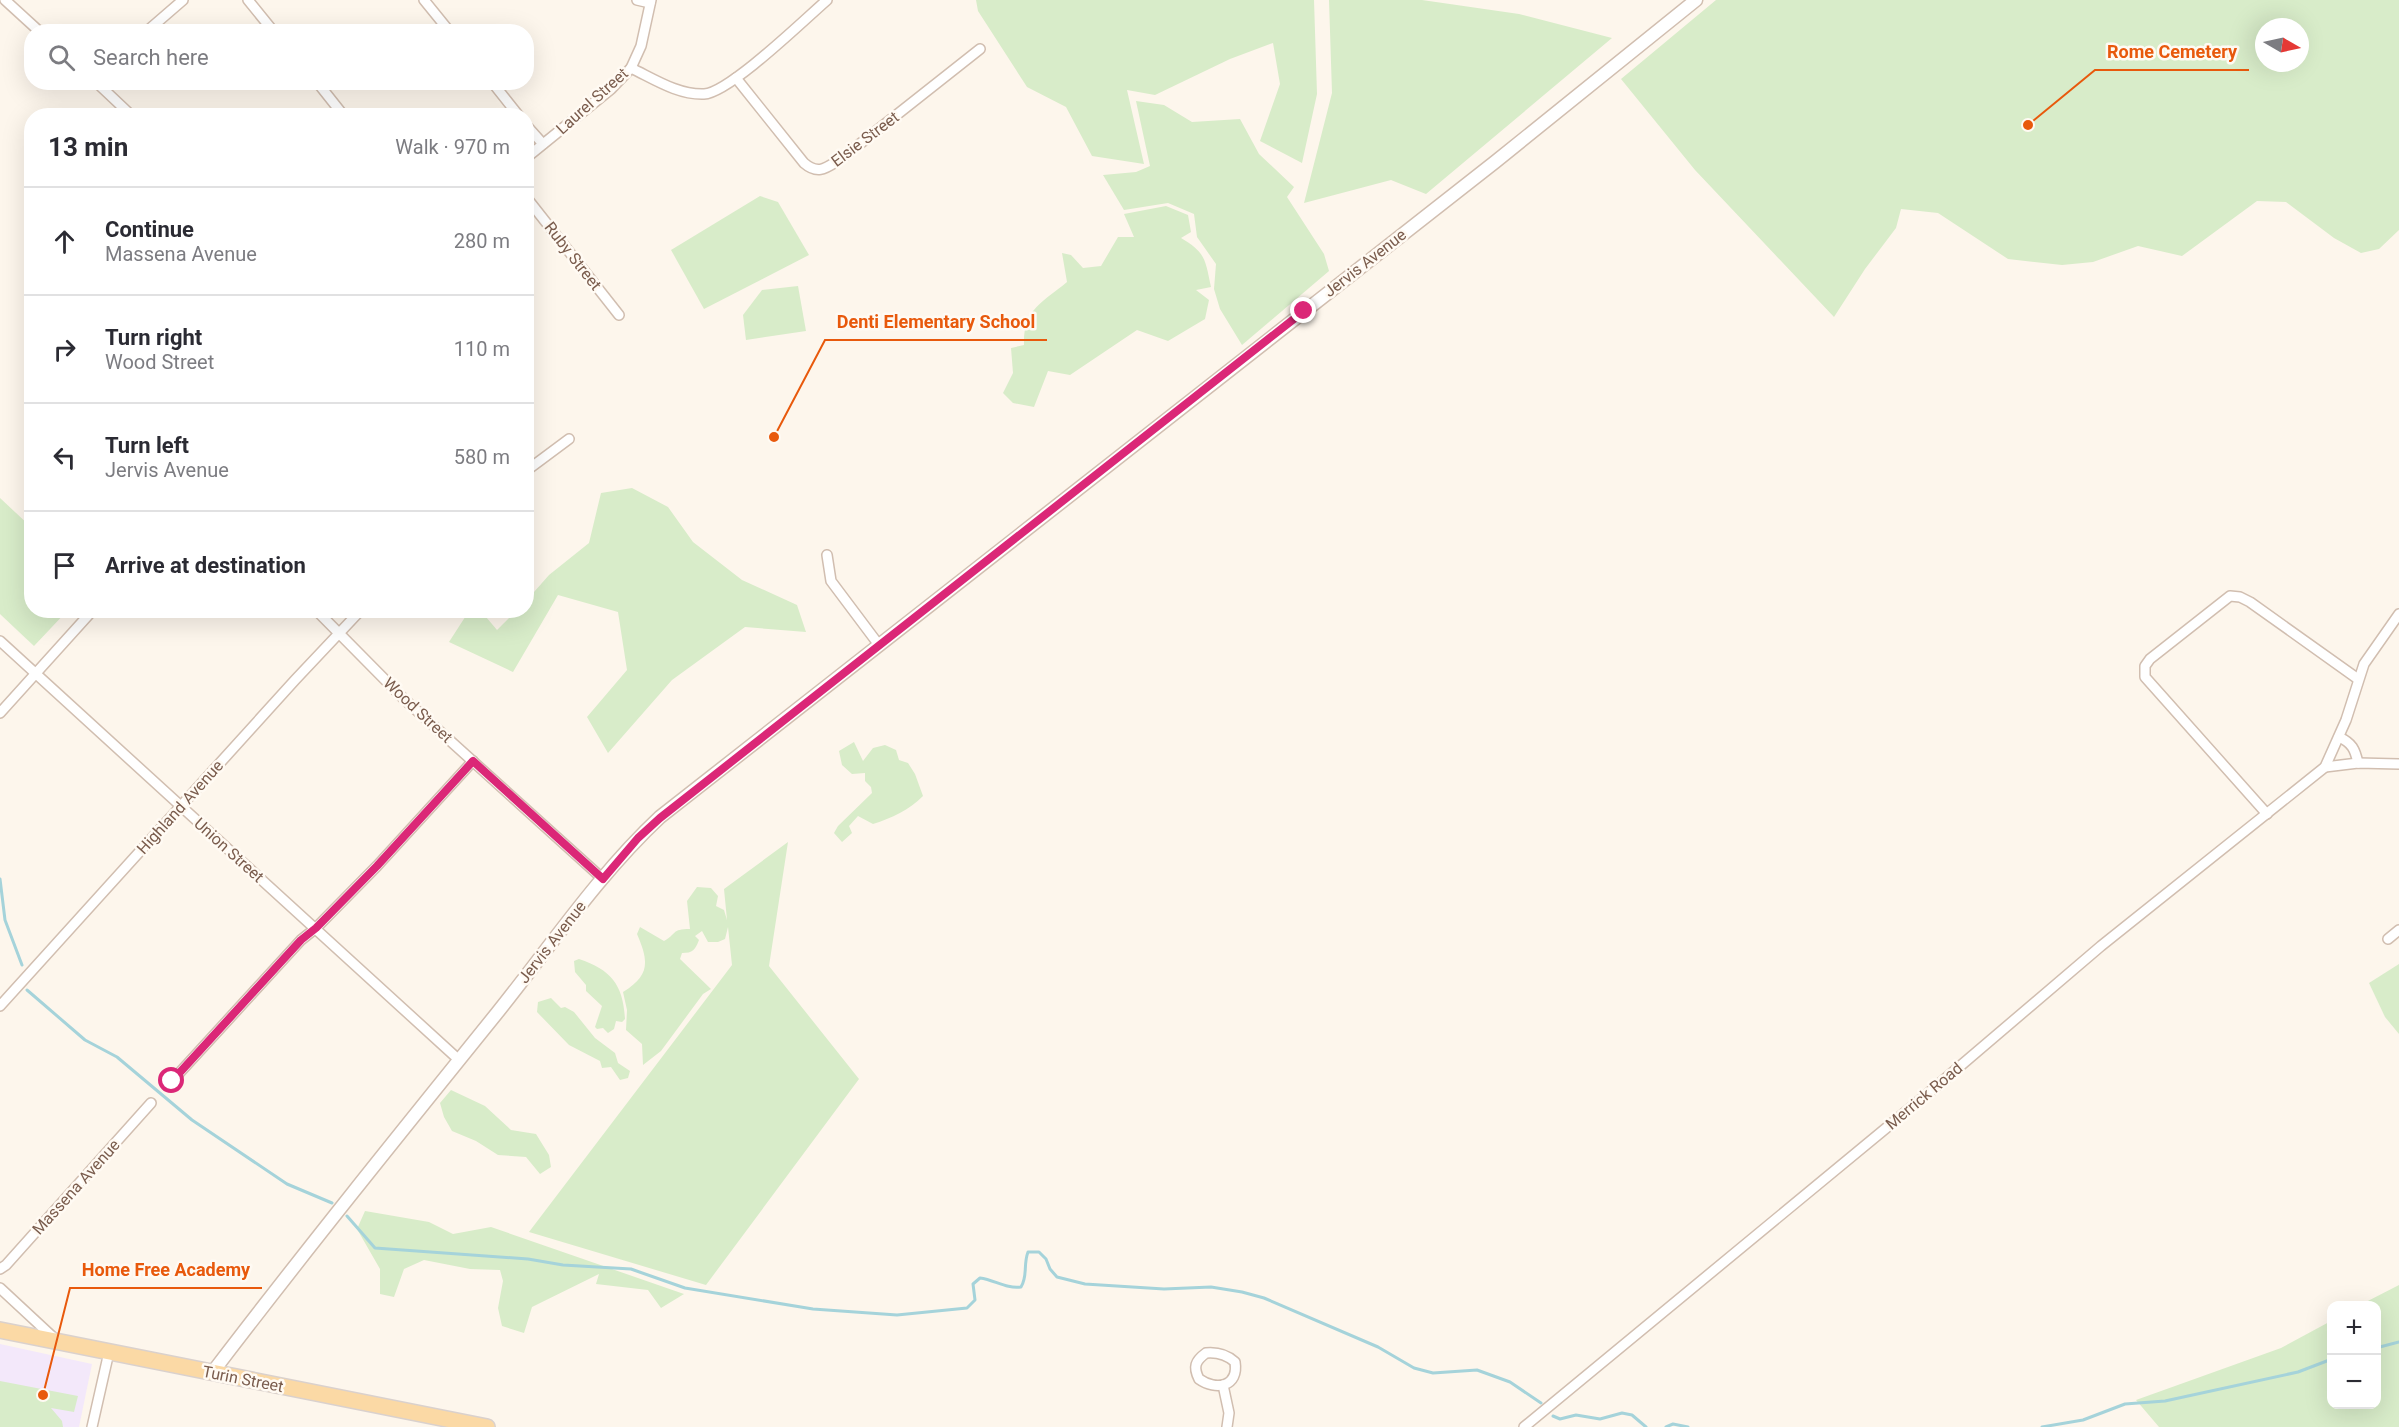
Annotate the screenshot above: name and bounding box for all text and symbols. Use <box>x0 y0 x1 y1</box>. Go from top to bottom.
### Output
north arrow <box>2255 18 2309 72</box>
search box <box>24 24 534 90</box>
callout: Rome Cemetery <box>2095 34 2249 70</box>
icon: search <box>45 41 78 74</box>
text: Rome Cemetery <box>2107 41 2238 62</box>
text: Search here <box>93 45 209 70</box>
street label: Laurel Street <box>552 64 632 138</box>
street label: Elsie Street <box>827 107 903 171</box>
text: 13 min <box>48 132 128 162</box>
text: Walk · 970 m <box>395 135 510 159</box>
text: Continue <box>105 217 194 242</box>
street label: Ruby Street <box>540 218 606 294</box>
icon: ahead <box>48 225 81 258</box>
street label: Jervis Avenue <box>1320 225 1410 301</box>
text: 280 m <box>454 229 510 253</box>
text: Massena Avenue <box>105 242 257 266</box>
route end <box>1290 297 1316 323</box>
callout: Denti Elementary School <box>825 304 1047 340</box>
text: Denti Elementary School <box>837 311 1035 332</box>
text: Turn right <box>105 325 202 350</box>
icon: right <box>48 333 81 366</box>
text: 110 m <box>454 337 510 361</box>
text: Wood Street <box>105 350 214 374</box>
text: Turn left <box>105 433 189 458</box>
icon: left <box>48 441 81 474</box>
text: 580 m <box>454 445 510 469</box>
text: Jervis Avenue <box>105 458 229 482</box>
icon: arrive <box>48 549 81 582</box>
text: Arrive at destination <box>105 553 306 578</box>
street label: Wood Street <box>380 673 456 747</box>
street label: Highland Avenue <box>133 756 227 858</box>
street label: Union Street <box>190 814 268 886</box>
street label: Jervis Avenue <box>514 897 590 987</box>
street label: Merrick Road <box>1882 1058 1966 1134</box>
route start <box>158 1067 184 1093</box>
street label: Massena Avenue <box>28 1135 124 1239</box>
callout: Home Free Academy <box>70 1252 262 1288</box>
text: Home Free Academy <box>82 1259 251 1280</box>
map controls <box>2327 1301 2381 1409</box>
button: + <box>2327 1301 2381 1355</box>
button: − <box>2327 1355 2381 1409</box>
street label: Turin Street <box>201 1362 285 1396</box>

